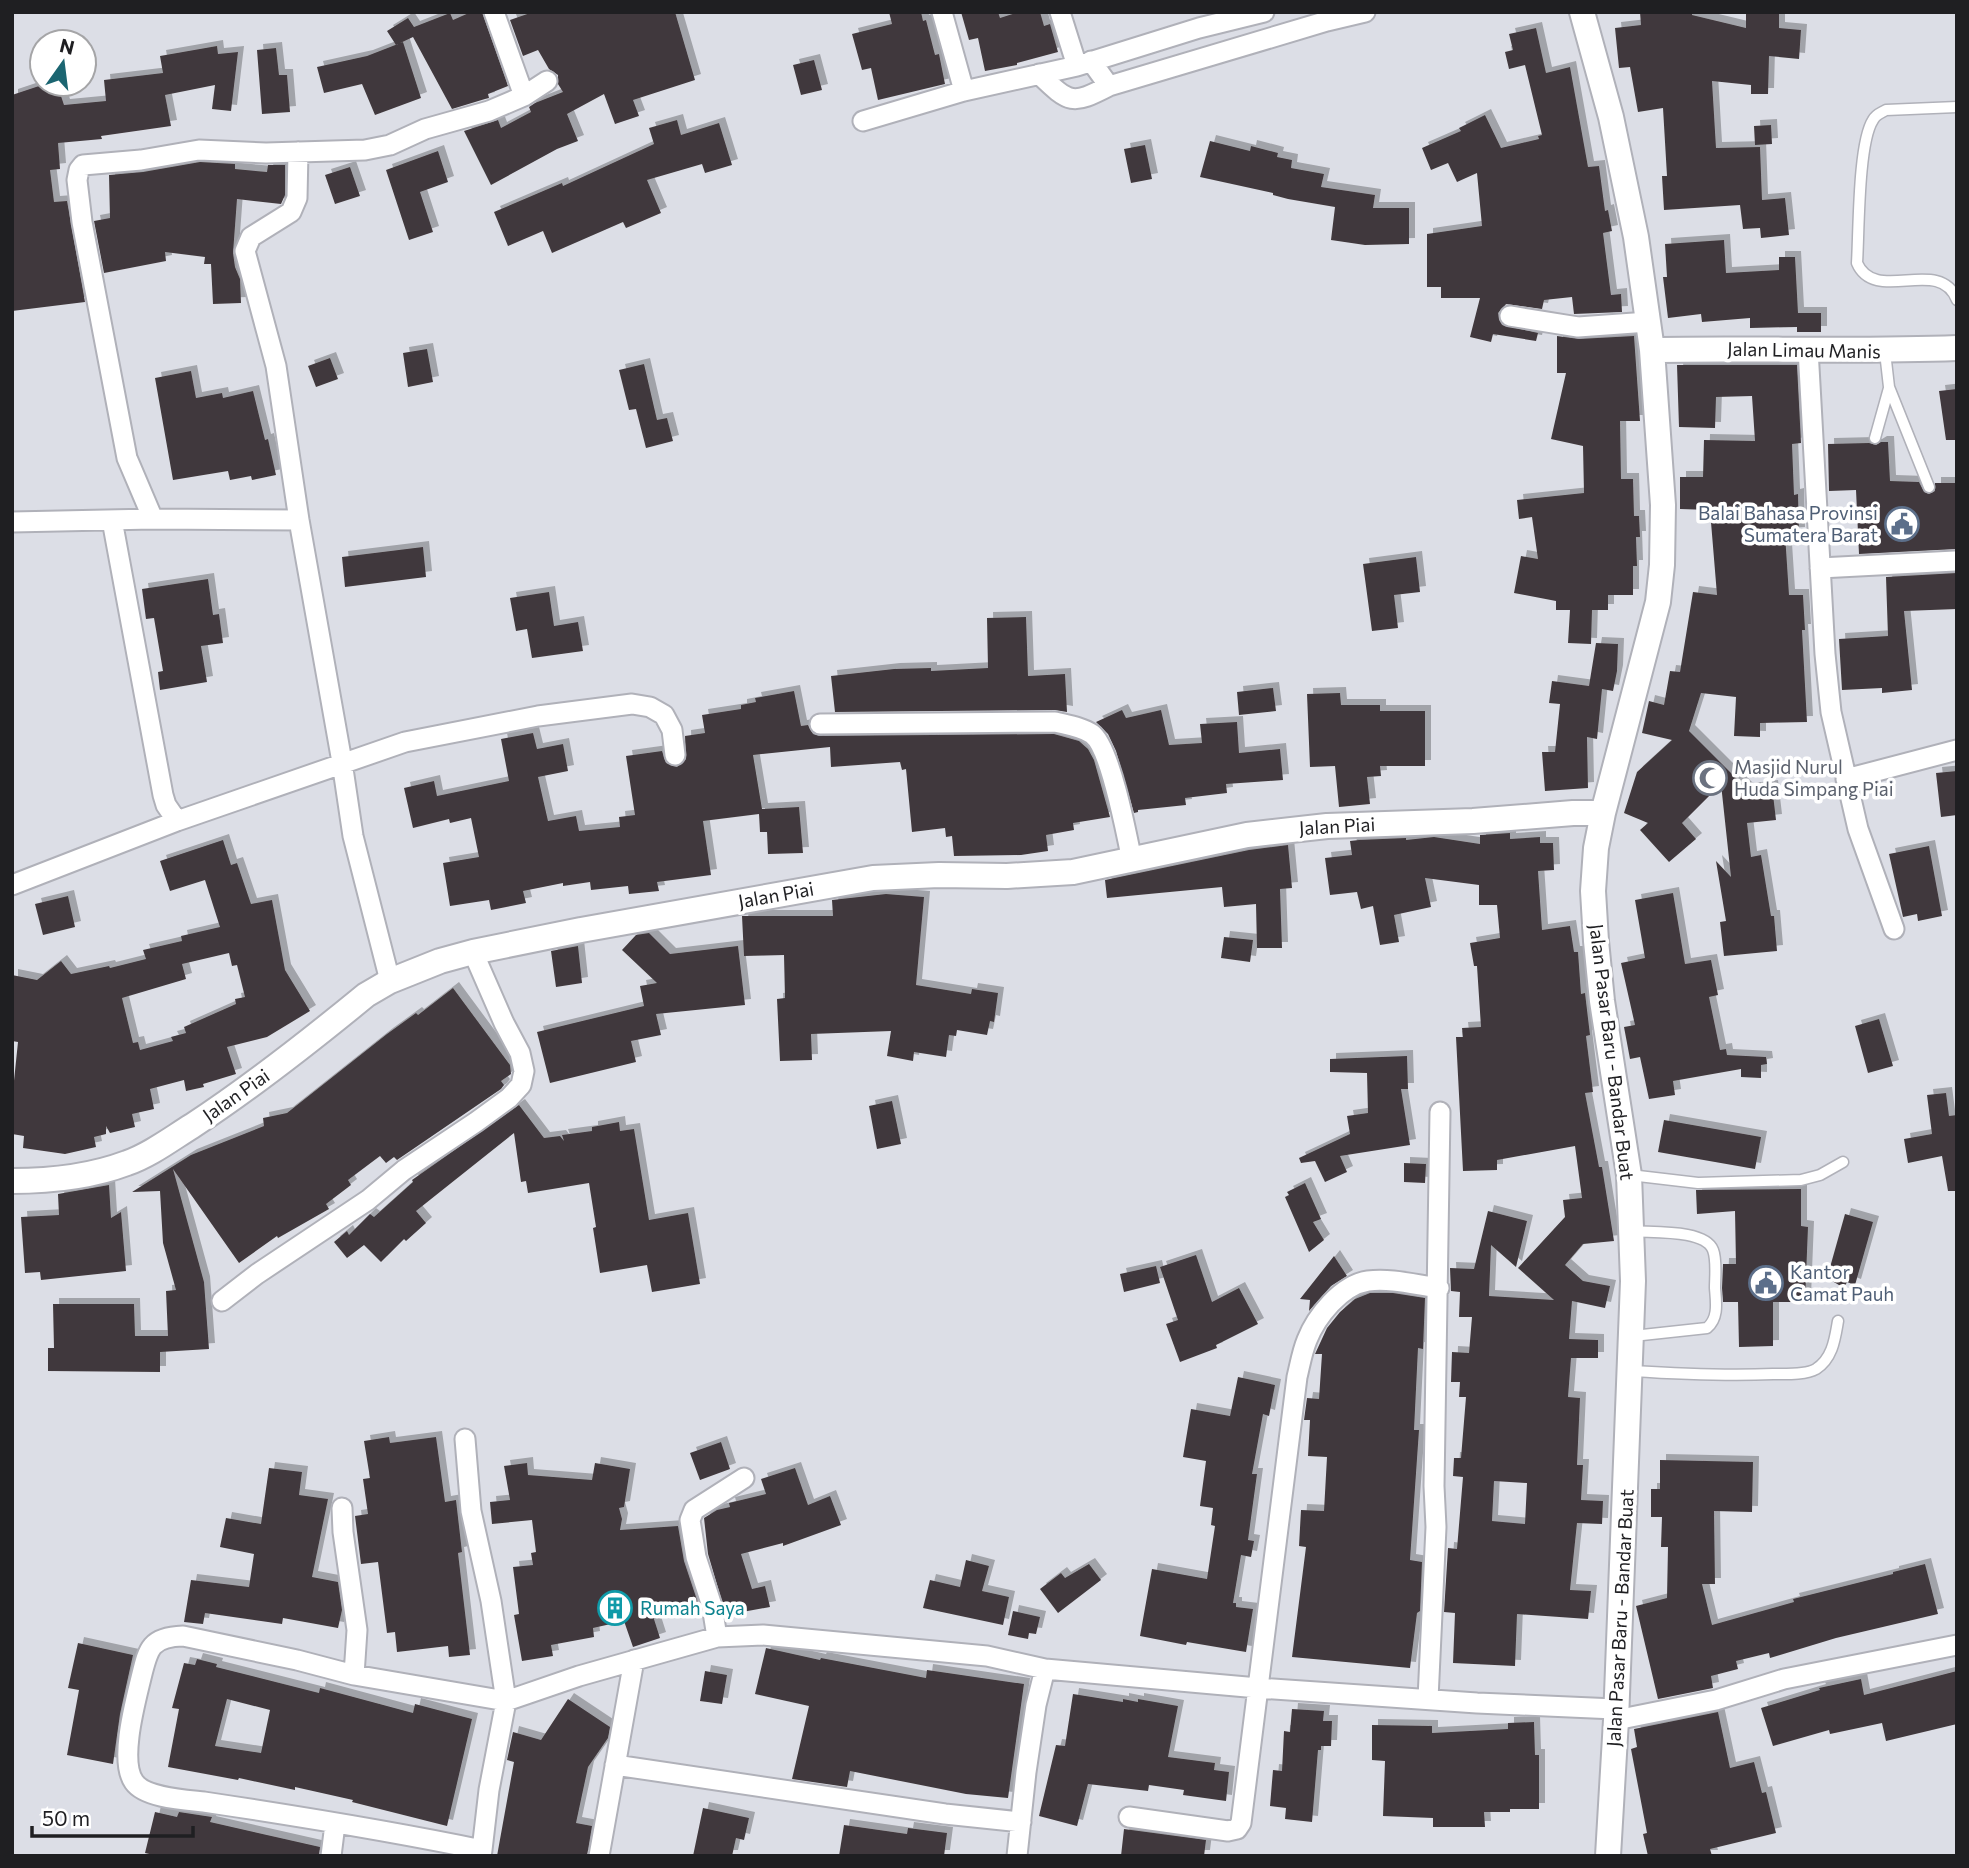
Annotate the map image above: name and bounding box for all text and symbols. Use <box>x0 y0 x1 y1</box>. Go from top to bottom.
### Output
north arrow <box>28 28 98 98</box>
text: N <box>58 33 77 59</box>
street label: Jalan Limau Manis <box>1727 337 1881 362</box>
place label: Balai Bahasa Provinsi Sumatera Barat <box>1698 501 1878 546</box>
public building icon: Balai Bahasa Provinsi Sumatera Barat <box>1883 505 1921 543</box>
place label: Masjid Nurul Huda Simpang Piai <box>1734 755 1894 800</box>
mosque icon: Masjid Nurul Huda Simpang Piai <box>1691 759 1729 797</box>
street label: Jalan Piai <box>1298 812 1376 839</box>
street label: Jalan Piai <box>736 877 816 912</box>
street label: Jalan Pasar Baru - Bandar Buat <box>1585 923 1640 1182</box>
street label: Jalan Piai <box>198 1063 274 1126</box>
place label: Kantor Camat Pauh <box>1790 1260 1894 1305</box>
public building icon: Kantor Camat Pauh <box>1747 1264 1785 1302</box>
street label: Jalan Pasar Baru - Bandar Buat <box>1601 1488 1638 1747</box>
building icon: Rumah Saya <box>596 1589 634 1627</box>
place label: Rumah Saya <box>640 1596 745 1619</box>
scale bar <box>32 1794 192 1838</box>
text: 50 m <box>42 1805 90 1830</box>

